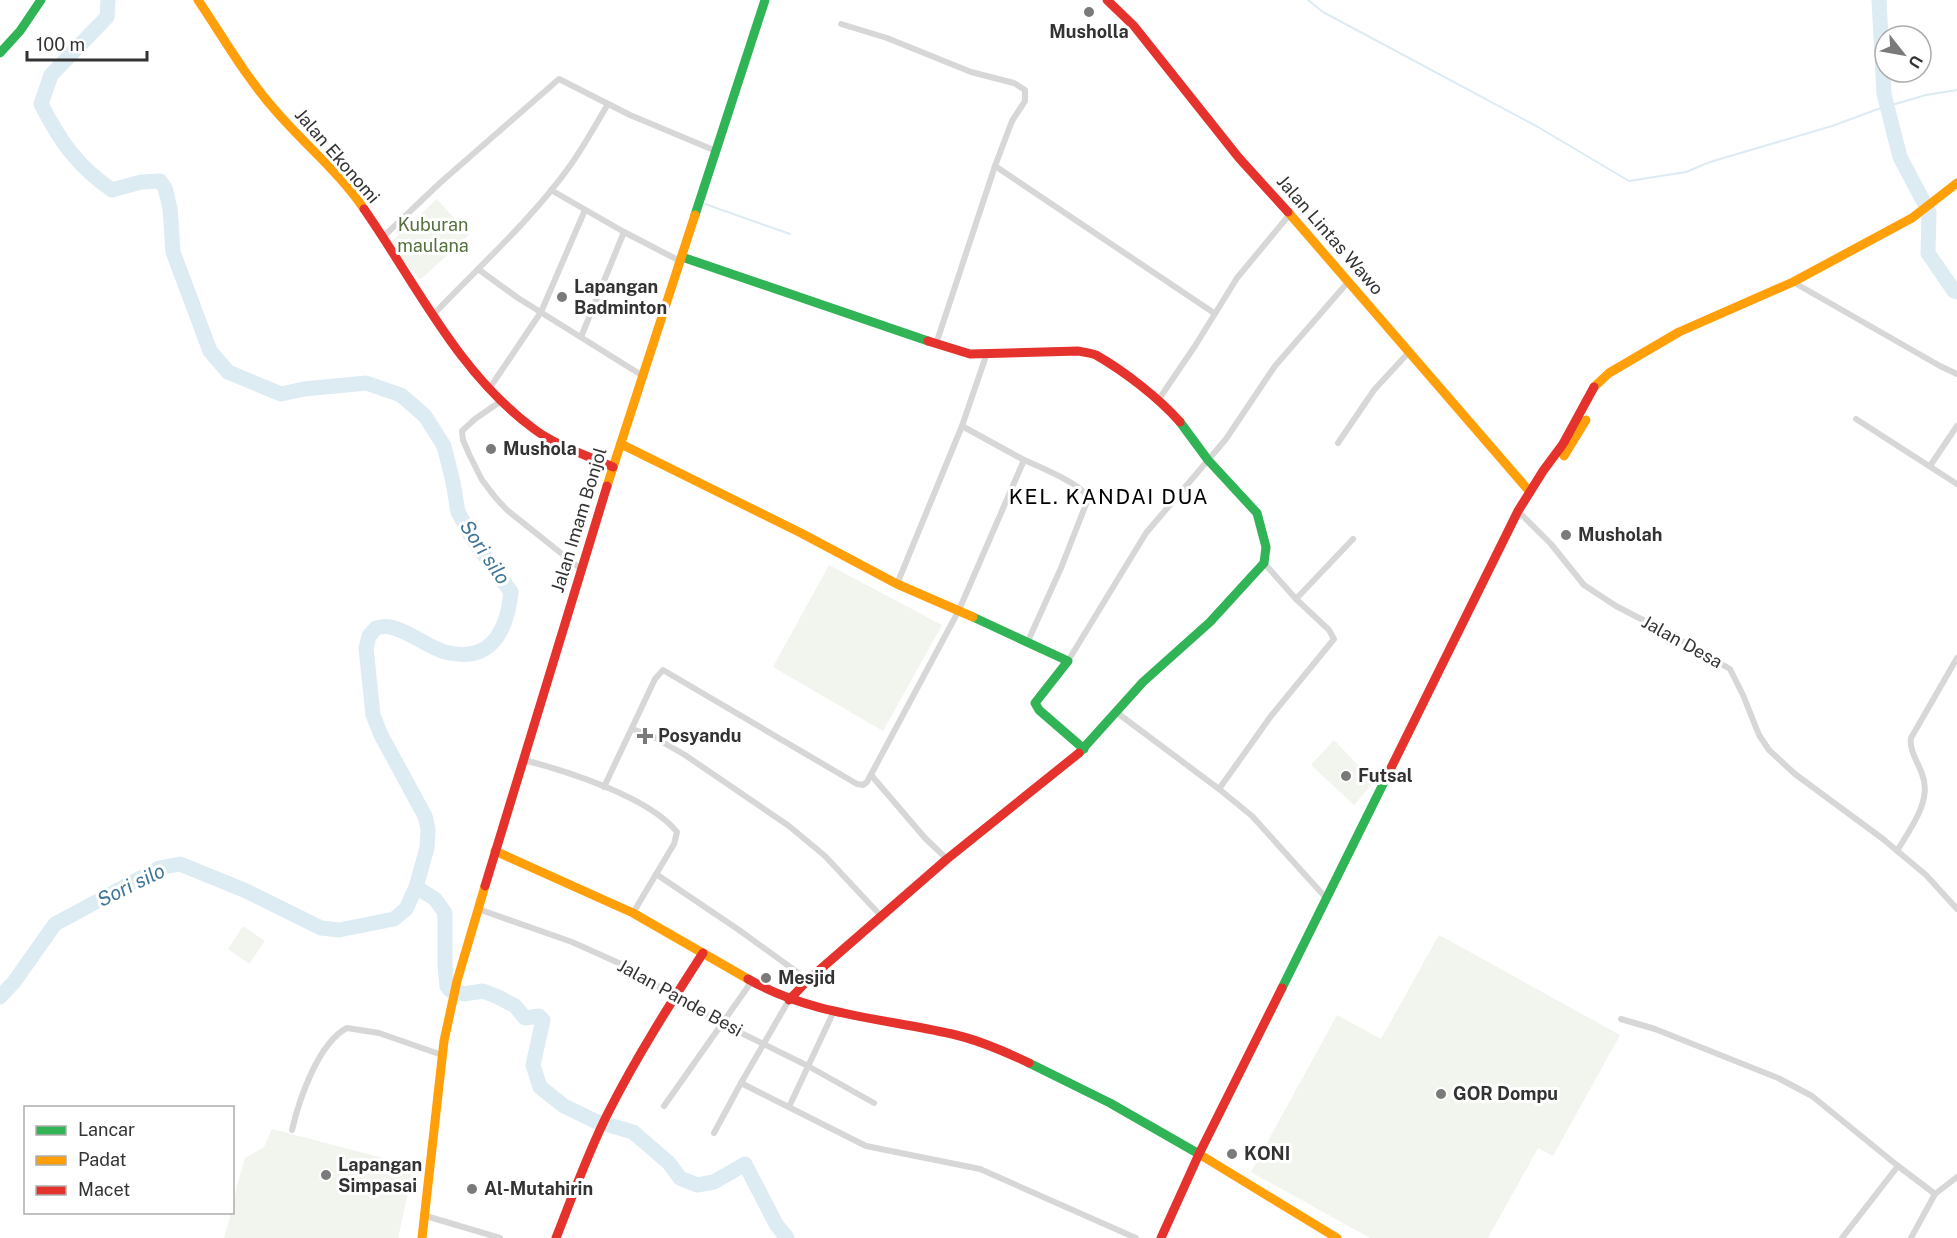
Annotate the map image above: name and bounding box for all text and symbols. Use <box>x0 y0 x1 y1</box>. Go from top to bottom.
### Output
marker: Musholla <box>1082 5 1096 19</box>
place label: Musholla <box>1049 21 1129 42</box>
scale bar <box>27 24 147 62</box>
north arrow <box>1873 24 1933 84</box>
text: 100 m <box>36 34 85 55</box>
text: U <box>1904 52 1927 71</box>
street label: Jalan Ekonomi <box>291 104 384 207</box>
street label: Jalan Lintas Wawo <box>1273 170 1388 299</box>
park label: Kuburan maulana <box>397 214 469 256</box>
place label: Lapangan Badminton <box>574 276 667 318</box>
marker: Lapangan Badminton <box>555 290 569 304</box>
place label: Mushola <box>503 438 577 459</box>
marker: Mushola <box>484 442 498 456</box>
street label: Jalan Imam Bonjol <box>546 445 611 595</box>
district label: KEL. KANDAI DUA <box>1009 484 1209 509</box>
water label: Sori silo <box>455 515 515 589</box>
place label: Musholah <box>1578 524 1662 545</box>
marker: Musholah <box>1559 528 1573 542</box>
street label: Jalan Desa <box>1638 611 1726 672</box>
place label: Posyandu <box>658 725 742 746</box>
marker: Posyandu <box>636 727 654 745</box>
place label: Futsal <box>1358 765 1413 786</box>
marker: Futsal <box>1339 769 1353 783</box>
water label: Sori silo <box>93 858 169 912</box>
street label: Jalan Pande Besi <box>614 955 746 1041</box>
place label: Mesjid <box>778 967 835 988</box>
marker: Mesjid <box>759 971 773 985</box>
place label: GOR Dompu <box>1453 1083 1558 1104</box>
marker: GOR Dompu <box>1434 1087 1448 1101</box>
legend <box>24 1106 234 1214</box>
text: Lancar <box>78 1119 135 1140</box>
place label: KONI <box>1244 1143 1290 1164</box>
marker: KONI <box>1225 1147 1239 1161</box>
text: Padat <box>78 1149 127 1170</box>
place label: Lapangan Simpasai <box>338 1154 422 1196</box>
marker: Lapangan Simpasai <box>319 1168 333 1182</box>
place label: Al-Mutahirin <box>484 1178 593 1199</box>
text: Macet <box>78 1179 130 1200</box>
marker: Al-Mutahirin <box>465 1182 479 1196</box>

